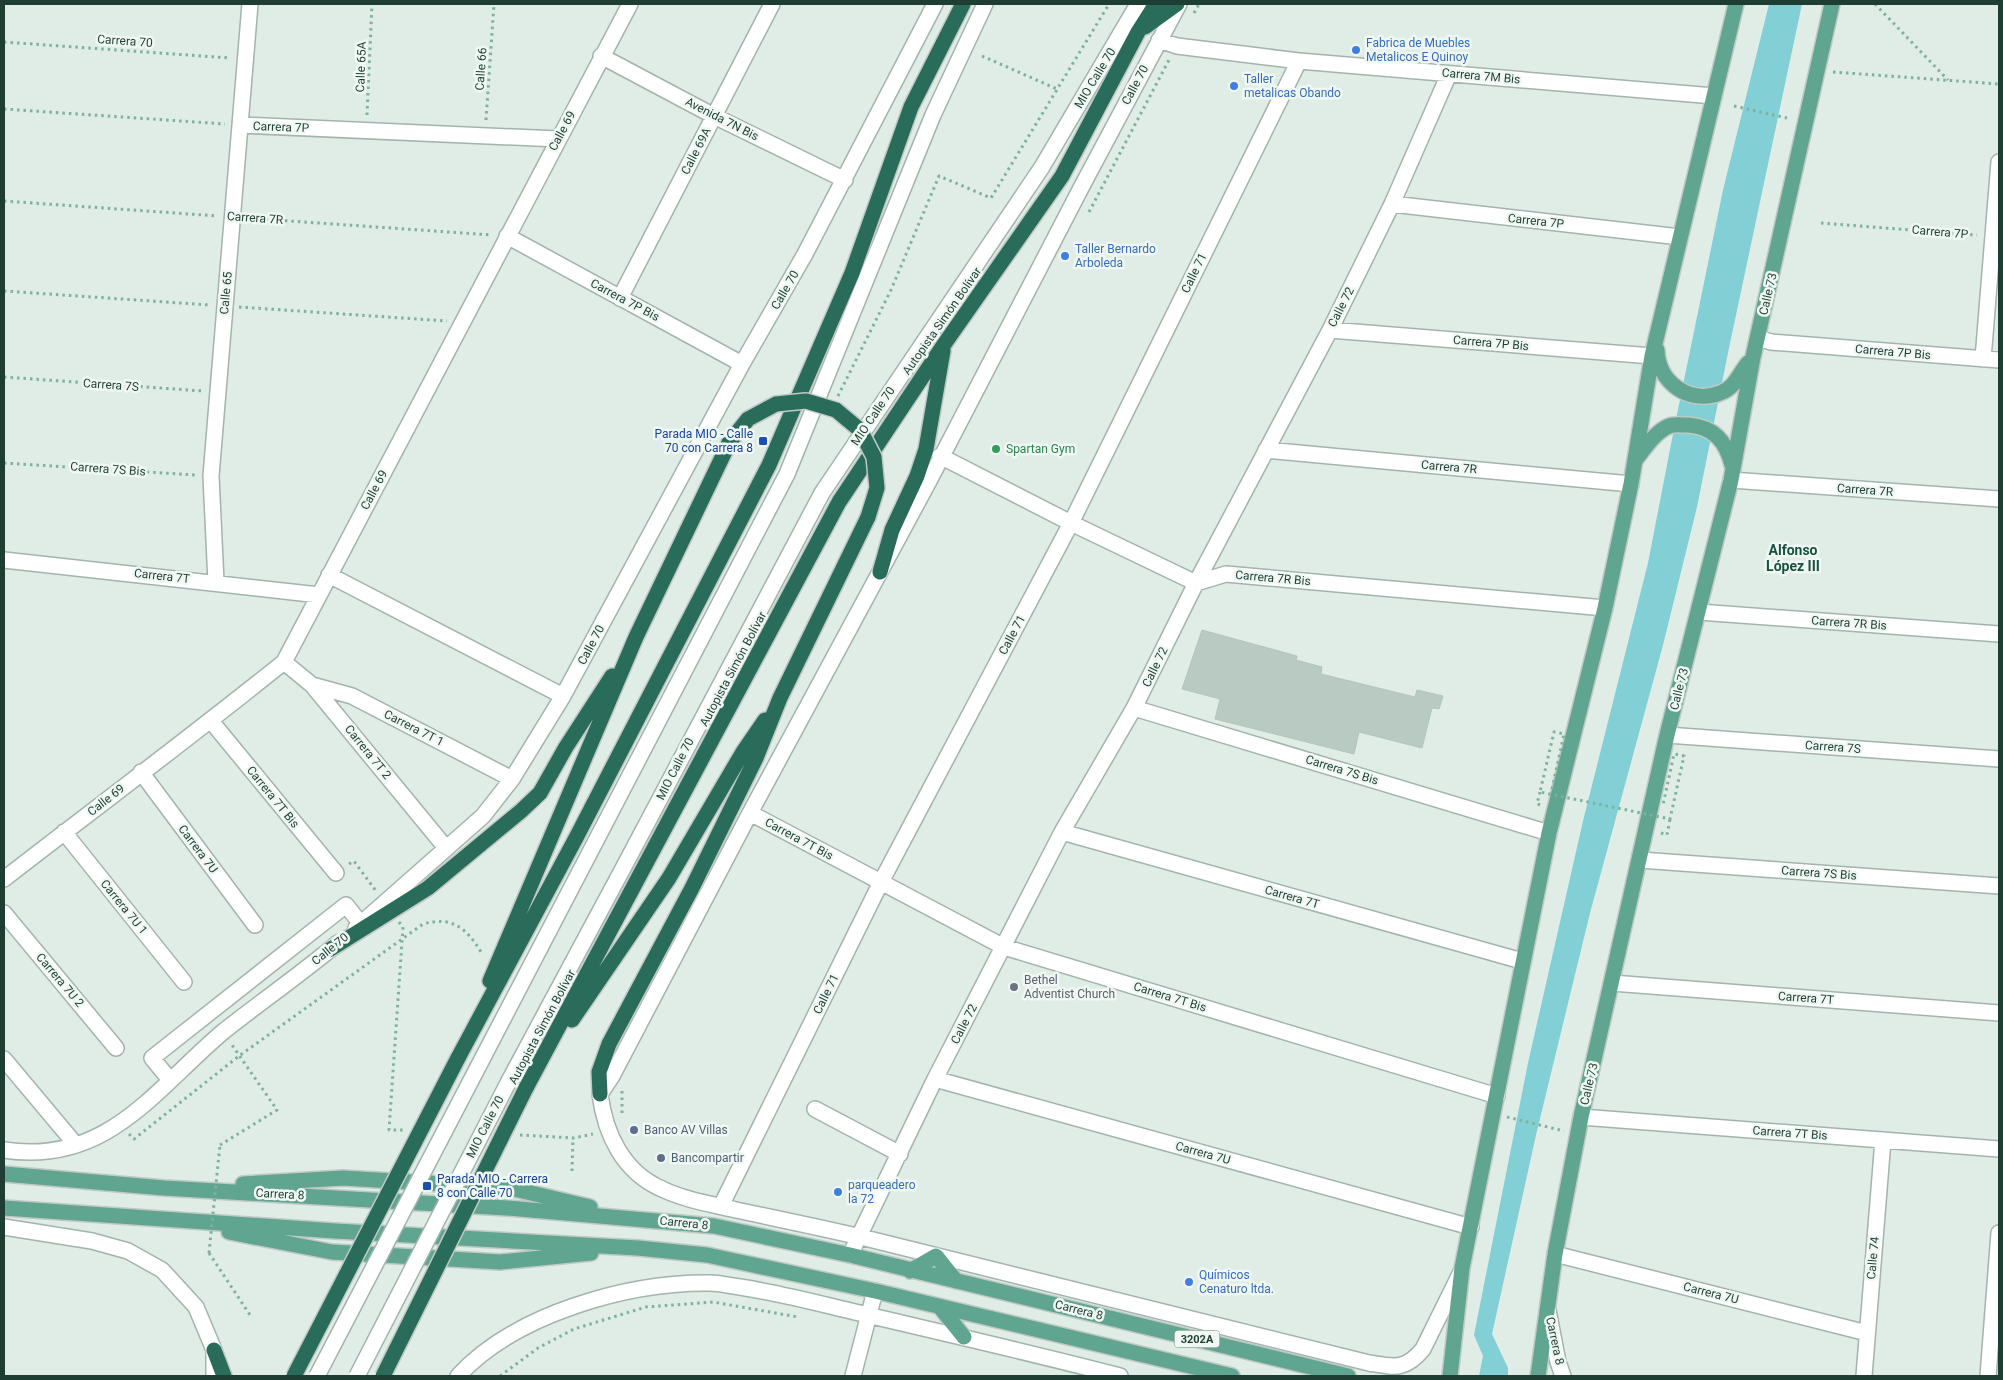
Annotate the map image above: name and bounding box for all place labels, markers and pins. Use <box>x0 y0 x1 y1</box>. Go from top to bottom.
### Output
place label: Fabrica de Muebles Metalicos E Quinoy <box>1366 36 1470 64</box>
marker: Fabrica de Muebles Metalicos E Quinoy <box>1350 44 1362 56</box>
place label: Taller metalicas Obando <box>1244 72 1341 100</box>
marker: Taller metalicas Obando <box>1228 80 1240 92</box>
place label: Taller Bernardo Arboleda <box>1075 242 1156 270</box>
marker: Taller Bernardo Arboleda <box>1059 250 1071 262</box>
place label: Parada MIO - Calle 70 con Carrera 8 <box>655 427 753 455</box>
marker: Parada MIO - Calle 70 con Carrera 8 <box>757 435 769 447</box>
place label: Spartan Gym <box>1006 442 1075 456</box>
marker: Spartan Gym <box>990 443 1002 455</box>
place label: Bethel Adventist Church <box>1024 973 1115 1001</box>
marker: Bethel Adventist Church <box>1008 981 1020 993</box>
place label: Banco AV Villas <box>644 1123 728 1137</box>
marker: Banco AV Villas <box>628 1124 640 1136</box>
place label: Bancompartir <box>671 1151 744 1165</box>
marker: Bancompartir <box>655 1152 667 1164</box>
place label: Parada MIO - Carrera 8 con Calle 70 <box>437 1172 548 1200</box>
place label: parqueadero la 72 <box>848 1178 916 1206</box>
marker: Parada MIO - Carrera 8 con Calle 70 <box>421 1180 433 1192</box>
marker: parqueadero la 72 <box>832 1186 844 1198</box>
place label: Químicos Cenaturo ltda. <box>1199 1268 1274 1296</box>
marker: Químicos Cenaturo ltda. <box>1183 1276 1195 1288</box>

